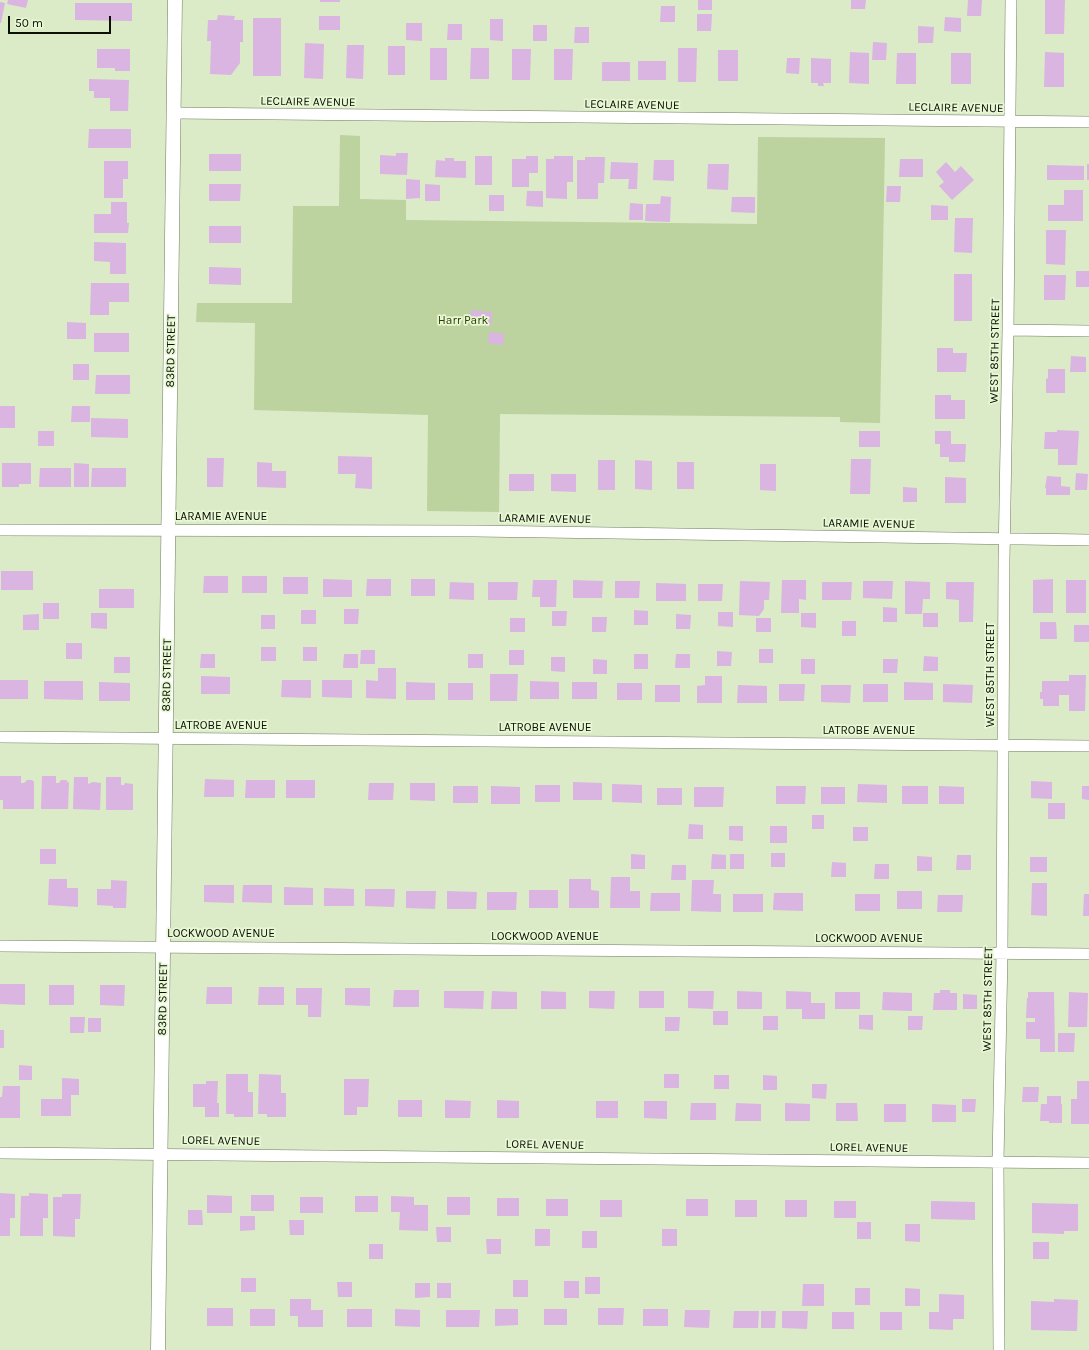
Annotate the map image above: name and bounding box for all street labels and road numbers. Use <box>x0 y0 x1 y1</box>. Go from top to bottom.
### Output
street label: LECLAIRE AVENUE <box>260 94 356 110</box>
street label: LECLAIRE AVENUE <box>584 97 680 113</box>
street label: LECLAIRE AVENUE <box>908 100 1004 116</box>
street label: WEST 85TH STREET <box>987 299 1003 403</box>
street label: 83RD STREET <box>163 315 179 387</box>
street label: LARAMIE AVENUE <box>175 510 267 524</box>
street label: LARAMIE AVENUE <box>499 511 591 527</box>
street label: LARAMIE AVENUE <box>823 516 915 532</box>
street label: WEST 85TH STREET <box>984 623 998 727</box>
street label: 83RD STREET <box>159 639 175 711</box>
street label: LATROBE AVENUE <box>174 719 268 733</box>
street label: LATROBE AVENUE <box>498 721 592 735</box>
street label: LATROBE AVENUE <box>822 724 916 738</box>
street label: LOCKWOOD AVENUE <box>167 927 275 941</box>
street label: LOCKWOOD AVENUE <box>491 930 599 944</box>
street label: LOCKWOOD AVENUE <box>815 932 923 946</box>
street label: WEST 85TH STREET <box>980 947 996 1051</box>
street label: 83RD STREET <box>155 963 171 1035</box>
street label: LOREL AVENUE <box>182 1133 260 1149</box>
street label: LOREL AVENUE <box>506 1137 584 1153</box>
street label: LOREL AVENUE <box>830 1140 908 1156</box>

